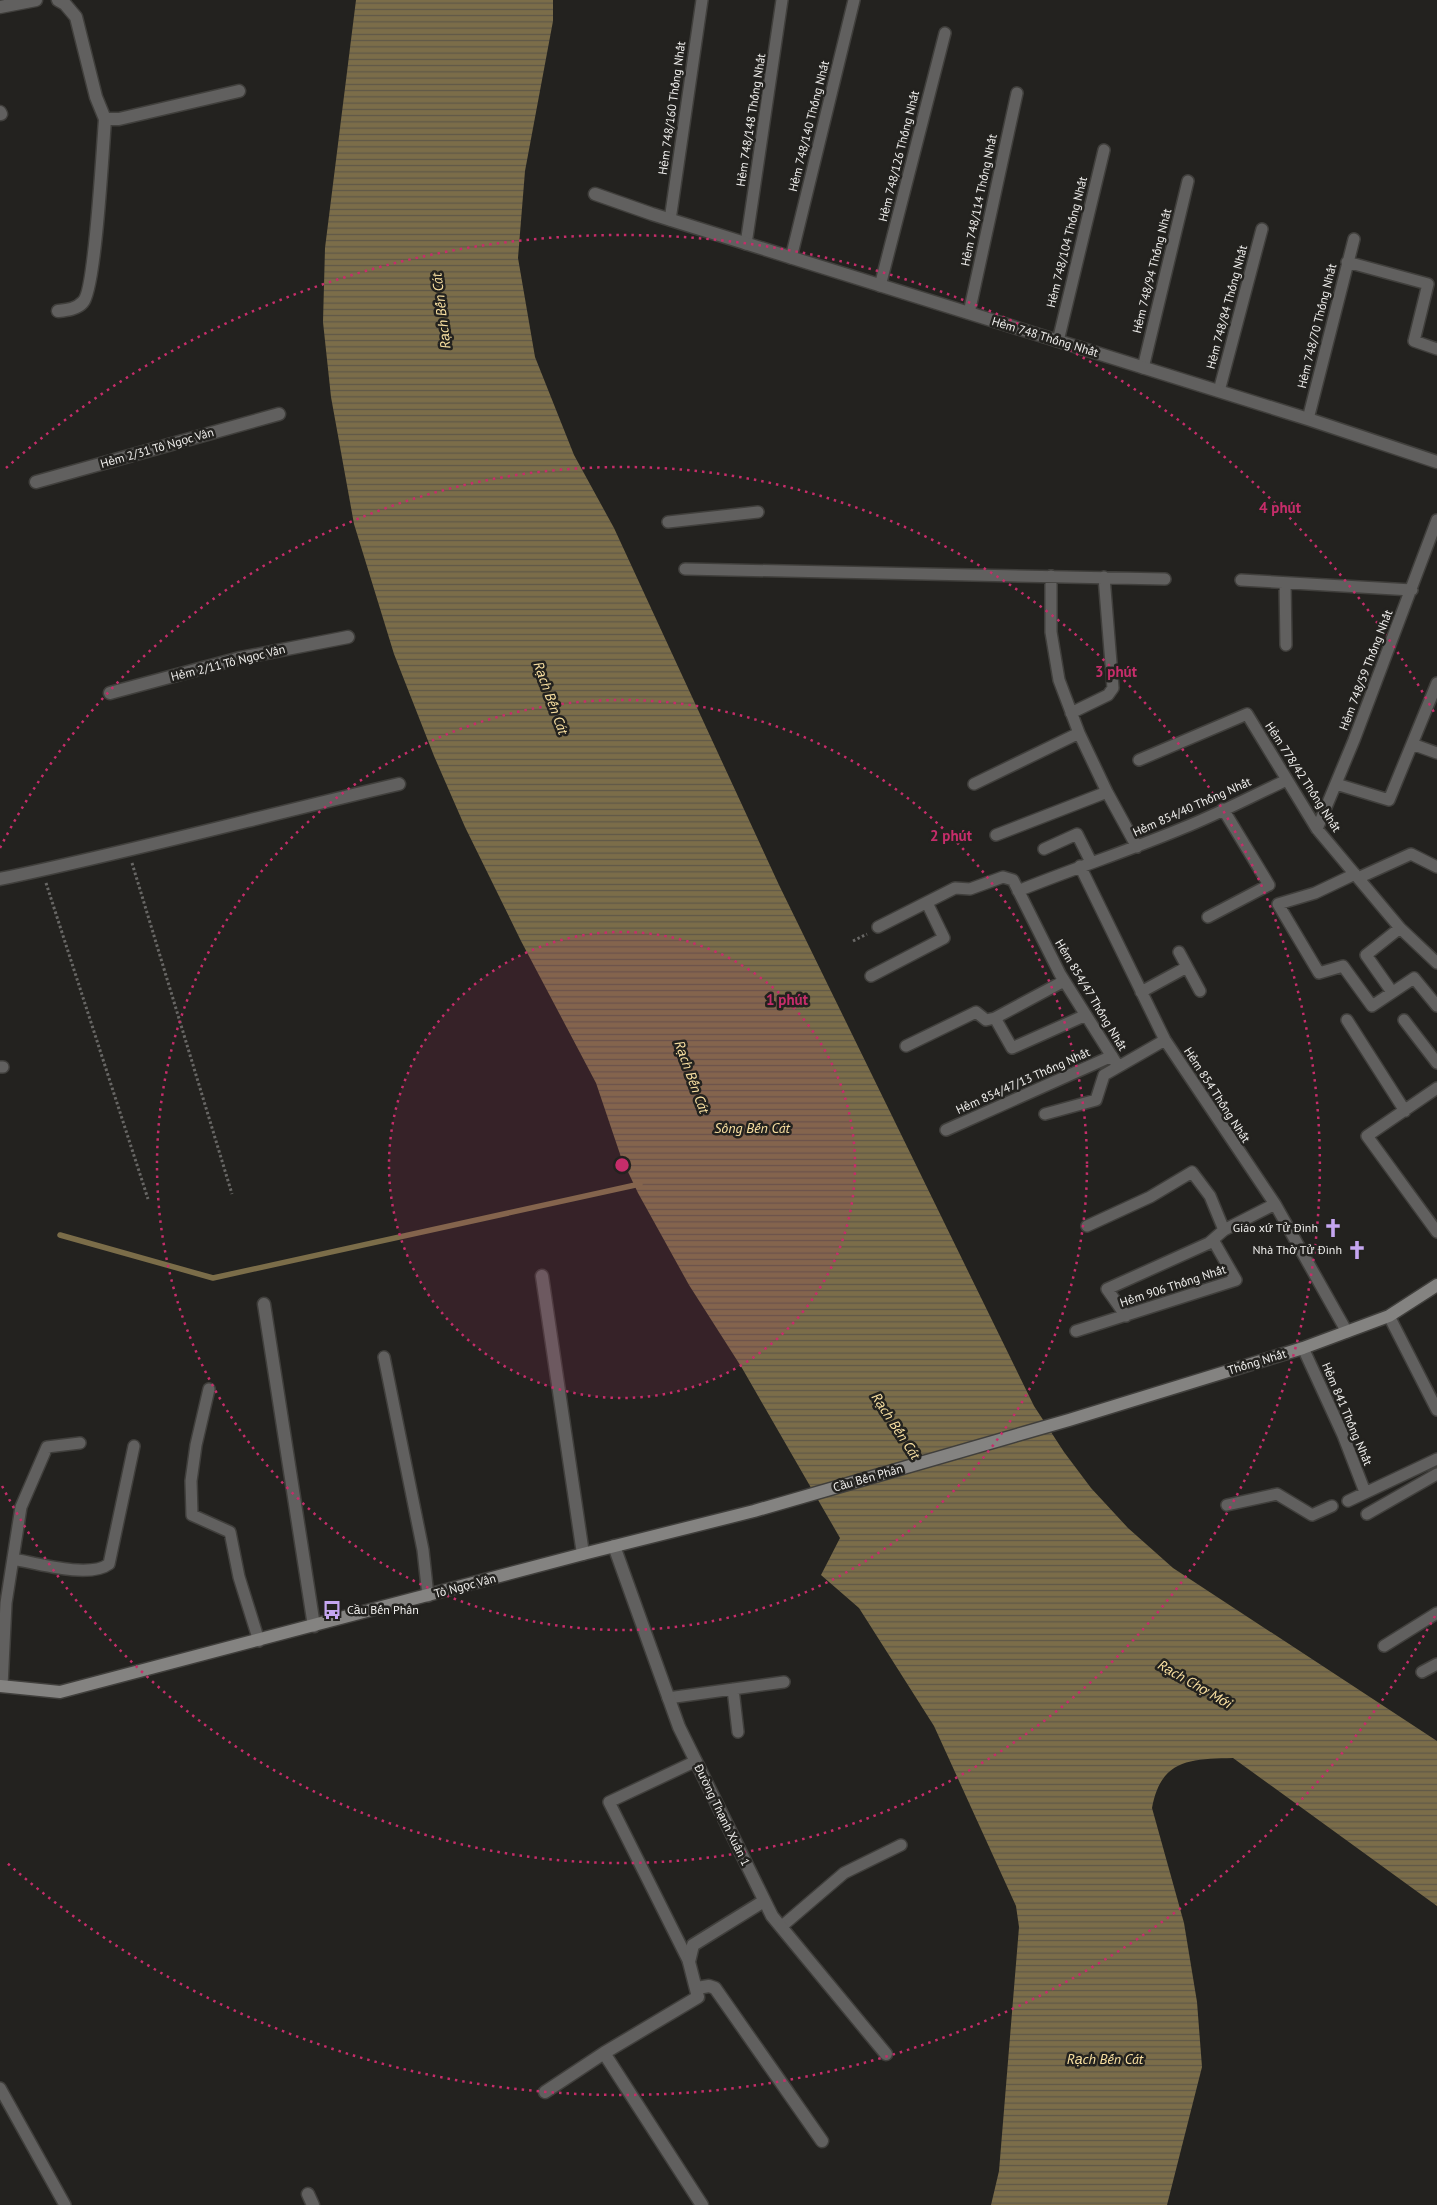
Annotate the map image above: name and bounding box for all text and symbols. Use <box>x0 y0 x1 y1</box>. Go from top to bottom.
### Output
street label: Hẻm 748/160 Thống Nhất <box>655 40 688 176</box>
street label: Hẻm 748/148 Thống Nhất <box>733 52 768 188</box>
street label: Hẻm 748/140 Thống Nhất <box>785 59 832 193</box>
street label: Hẻm 748/126 Thống Nhất <box>875 89 922 223</box>
street label: Hẻm 748/114 Thống Nhất <box>957 133 1000 267</box>
street label: Hẻm 748/104 Thống Nhất <box>1043 175 1090 309</box>
street label: Hẻm 748/94 Thống Nhất <box>1129 207 1174 335</box>
street label: Hẻm 748/84 Thống Nhất <box>1203 243 1250 371</box>
street label: Hẻm 748/70 Thống Nhất <box>1294 262 1339 390</box>
water label: Rạch Bến Cát <box>427 271 455 350</box>
street label: Hẻm 748 Thống Nhất <box>990 313 1100 360</box>
street label: Hẻm 2/31 Tô Ngọc Vân <box>98 424 215 471</box>
text: 4 phút <box>1259 498 1302 517</box>
street label: Hẻm 748/59 Thống Nhất <box>1336 607 1395 732</box>
street label: Hẻm 2/11 Tô Ngọc Vân <box>169 641 287 684</box>
water label: Rạch Bến Cát <box>529 659 573 738</box>
text: 3 phút <box>1095 662 1138 681</box>
street label: Hẻm 778/42 Thống Nhất <box>1262 719 1345 834</box>
street label: Hẻm 854/40 Thống Nhất <box>1130 774 1253 839</box>
text: 2 phút <box>930 826 973 845</box>
street label: Hẻm 854/47 Thống Nhất <box>1052 936 1131 1053</box>
text: 1 phút <box>766 990 809 1009</box>
water label: Rạch Bến Cát <box>670 1038 714 1117</box>
street label: Hẻm 854/47/13 Thống Nhất <box>953 1044 1092 1117</box>
street label: Hẻm 854 Thống Nhất <box>1181 1044 1254 1145</box>
water label: Sông Bến Cát <box>714 1119 790 1137</box>
centre of rings <box>613 1156 631 1174</box>
church icon: Giáo xứ Tử Đình <box>1322 1217 1344 1239</box>
place label: Giáo xứ Tử Đình <box>1233 1220 1318 1235</box>
church icon: Nhà Thờ Tử Đình <box>1346 1239 1368 1261</box>
place label: Nhà Thờ Tử Đình <box>1253 1242 1342 1257</box>
street label: Hẻm 906 Thống Nhất <box>1118 1261 1228 1310</box>
street label: Thống Nhất <box>1226 1346 1288 1378</box>
street label: Hẻm 841 Thống Nhất <box>1319 1360 1376 1468</box>
water label: Rạch Bến Cát <box>868 1389 925 1463</box>
street label: Cầu Bến Phân <box>831 1460 904 1495</box>
street label: Tô Ngọc Vân <box>432 1570 497 1601</box>
bus stop icon: Cầu Bến Phân <box>321 1599 343 1621</box>
place label: Cầu Bến Phân <box>347 1602 419 1617</box>
water label: Rạch Chợ Mới <box>1155 1656 1236 1713</box>
street label: Đường Thạnh Xuân 1 <box>691 1761 754 1868</box>
water label: Rạch Bến Cát <box>1067 2050 1144 2068</box>

